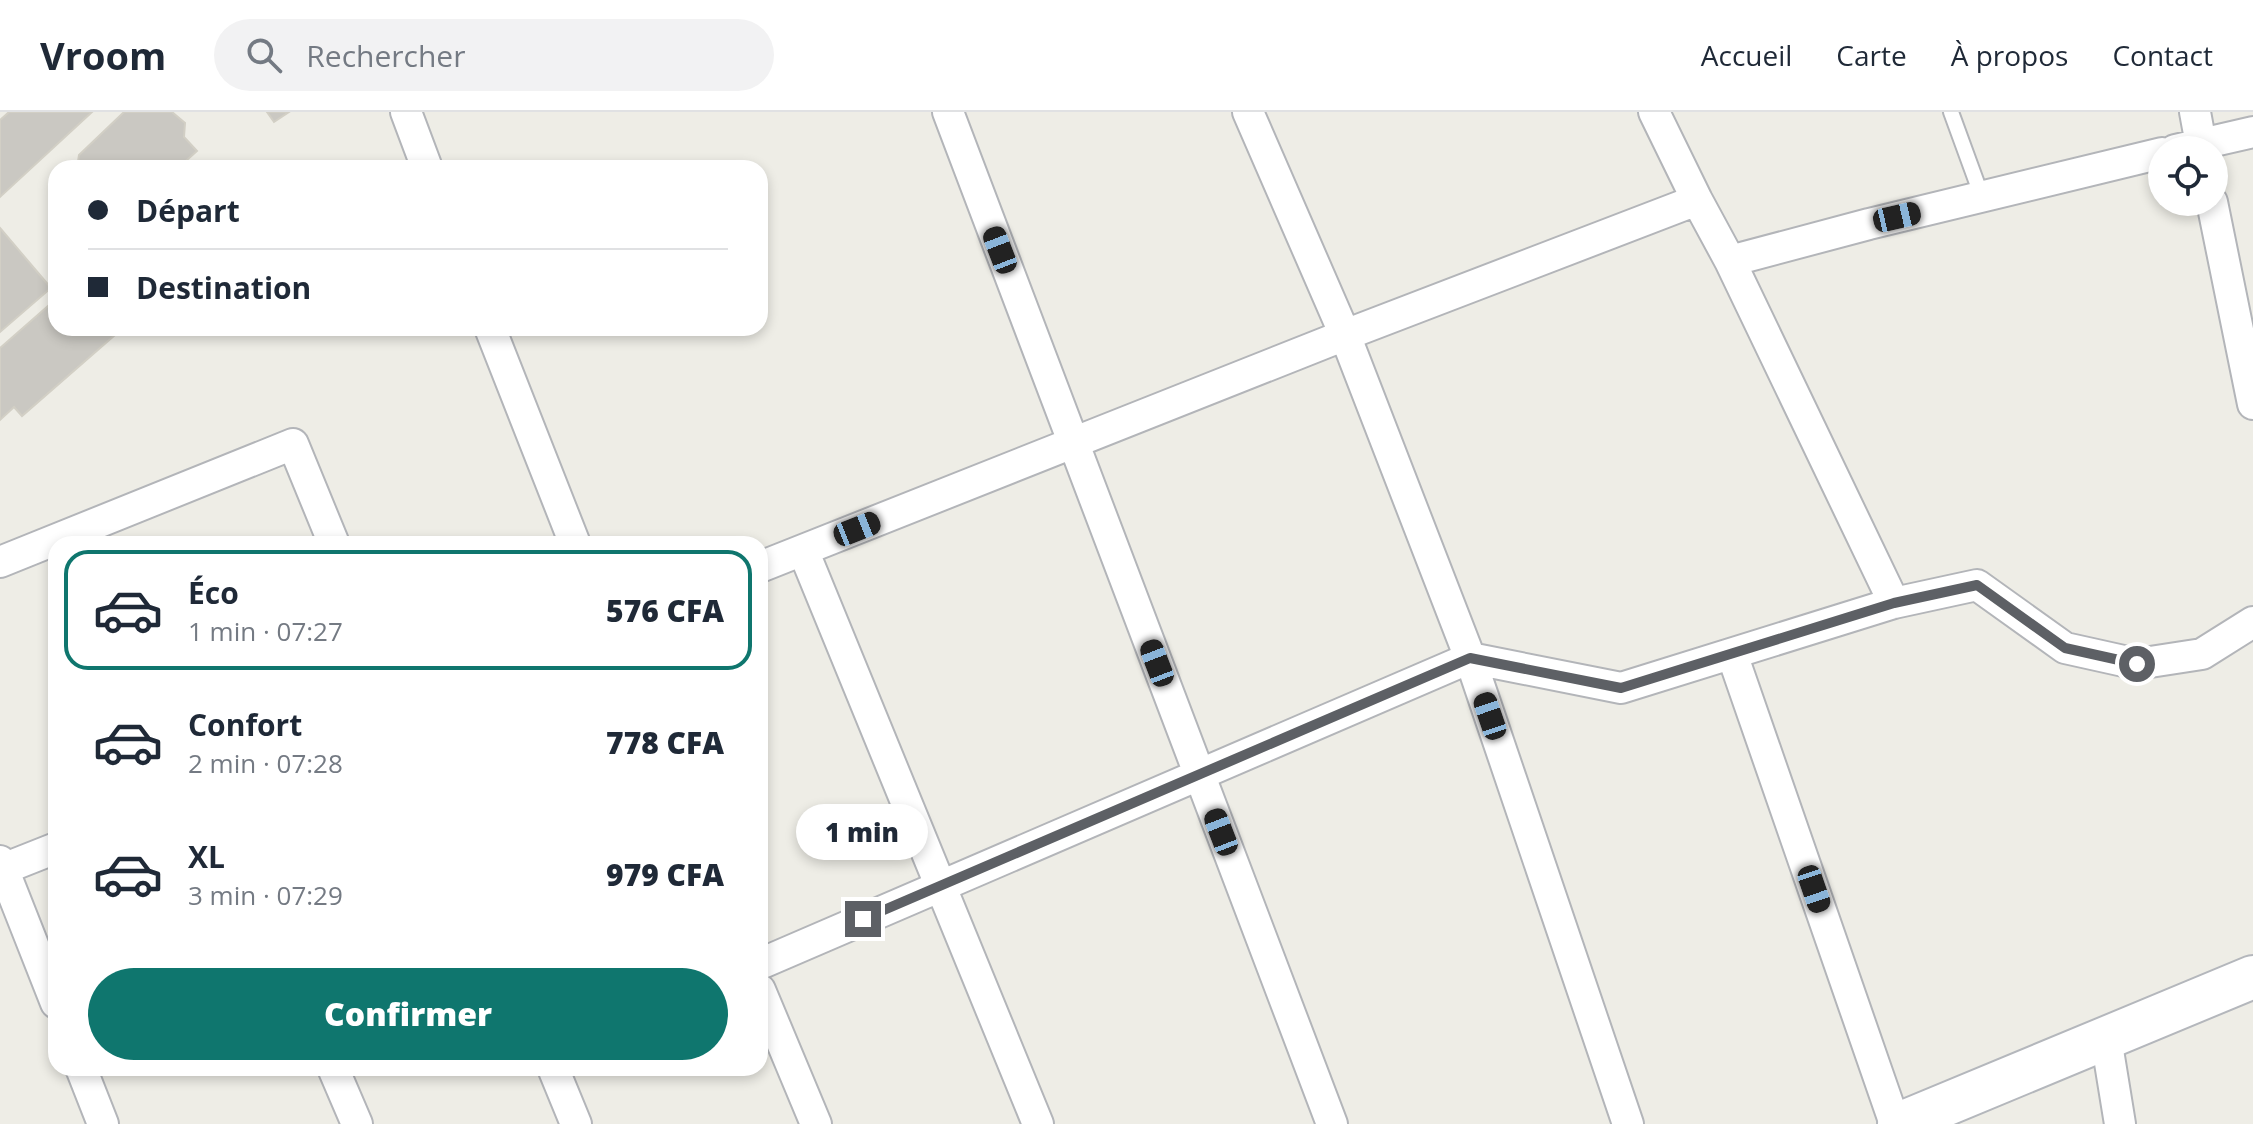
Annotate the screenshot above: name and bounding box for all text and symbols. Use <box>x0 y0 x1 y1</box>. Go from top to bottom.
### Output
search box <box>214 19 774 91</box>
text: Vroom <box>40 29 166 81</box>
icon: search <box>242 33 286 77</box>
text: Rechercher <box>306 35 465 76</box>
text: Accueil <box>1701 36 1792 74</box>
text: Carte <box>1836 36 1907 74</box>
text: À propos <box>1951 36 2068 74</box>
text: Contact <box>2112 36 2213 74</box>
map controls <box>2148 136 2228 216</box>
button: locate <box>2148 136 2228 216</box>
text: Départ <box>136 190 240 231</box>
car <box>1871 200 1923 234</box>
car <box>980 223 1020 277</box>
text: Destination <box>136 267 311 308</box>
car <box>830 509 884 549</box>
text: Éco <box>188 572 239 613</box>
icon: car <box>92 574 164 646</box>
text: 576 CFA <box>606 590 724 631</box>
text: 1 min · 07:27 <box>188 613 343 649</box>
car <box>1137 636 1177 690</box>
route start <box>2119 646 2155 682</box>
car <box>1471 689 1509 743</box>
text: Confort <box>188 704 302 745</box>
icon: car <box>92 706 164 778</box>
text: 778 CFA <box>606 722 724 763</box>
text: 2 min · 07:28 <box>188 745 343 781</box>
callout: 1 min <box>797 803 929 859</box>
car <box>1201 805 1241 859</box>
text: 1 min <box>825 814 899 850</box>
text: XL <box>188 836 225 877</box>
icon: car <box>92 838 164 910</box>
text: 979 CFA <box>606 854 724 895</box>
car <box>1795 862 1833 916</box>
text: 3 min · 07:29 <box>188 877 343 913</box>
route end <box>845 901 881 937</box>
button: Confirmer <box>88 968 728 1060</box>

